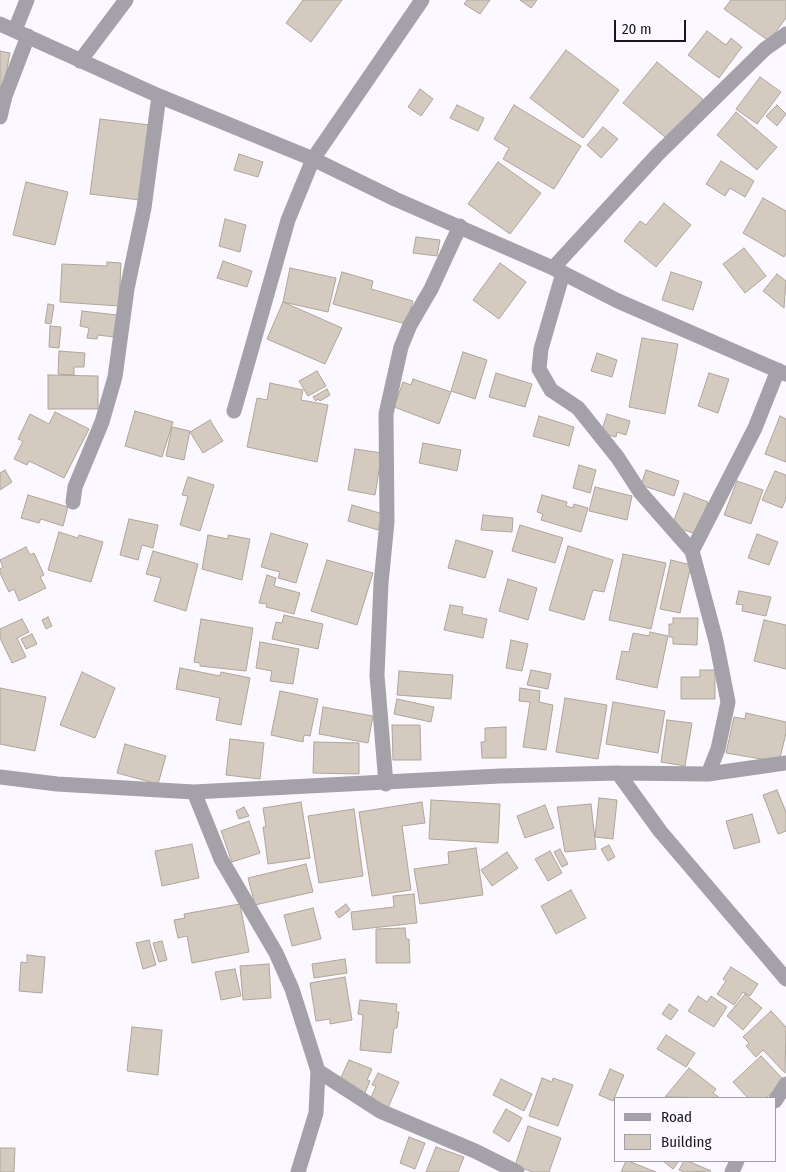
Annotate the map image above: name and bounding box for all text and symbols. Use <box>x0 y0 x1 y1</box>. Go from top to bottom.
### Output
scale bar <box>616 10 688 42</box>
text: 20 m <box>622 20 652 38</box>
legend <box>614 1097 776 1162</box>
text: Road <box>661 1108 692 1126</box>
text: Building <box>661 1133 712 1151</box>

